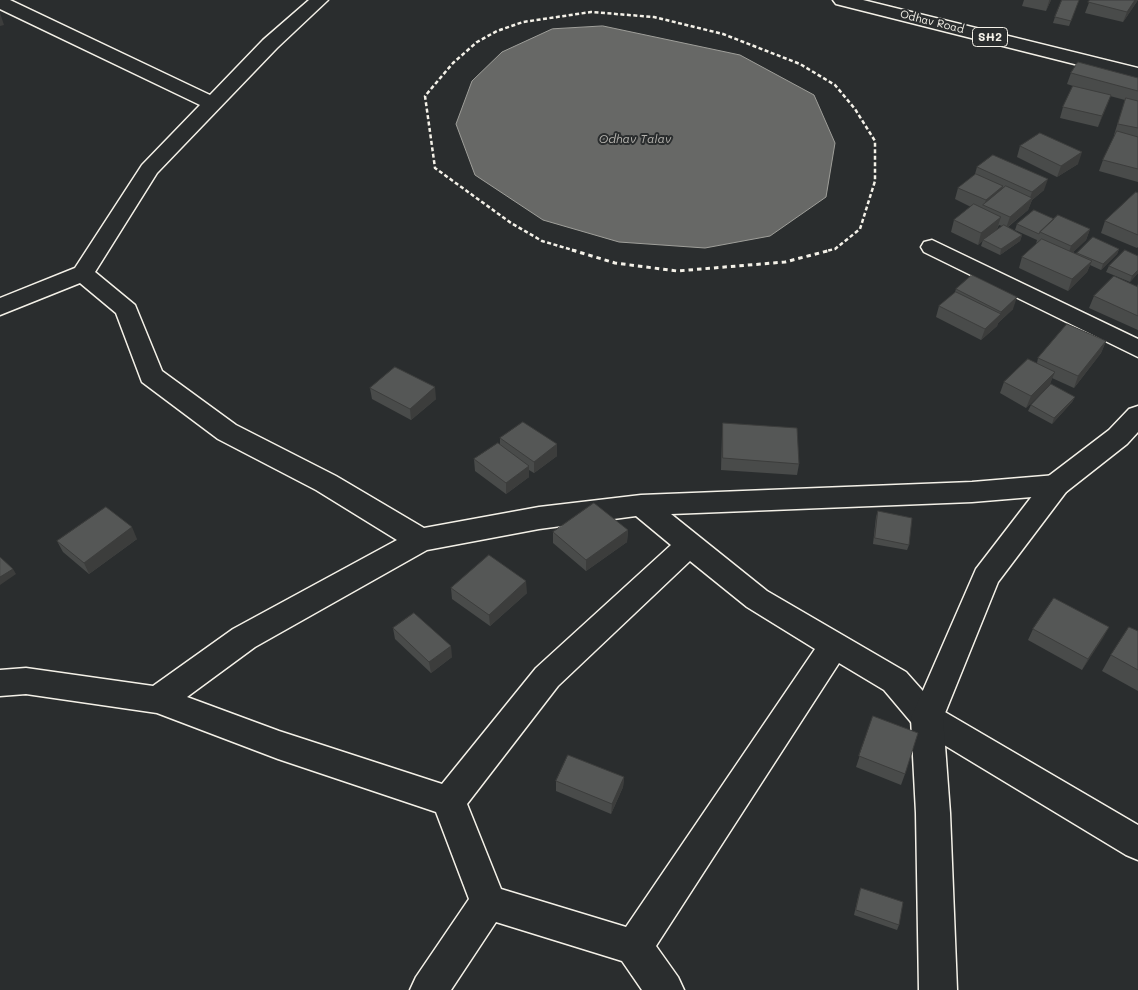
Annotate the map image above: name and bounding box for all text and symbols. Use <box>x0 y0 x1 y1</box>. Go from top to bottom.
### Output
street label: Odhav Road <box>899 8 965 36</box>
road number: SH2 <box>972 28 1008 46</box>
water label: Odhav Talav <box>599 132 671 146</box>

